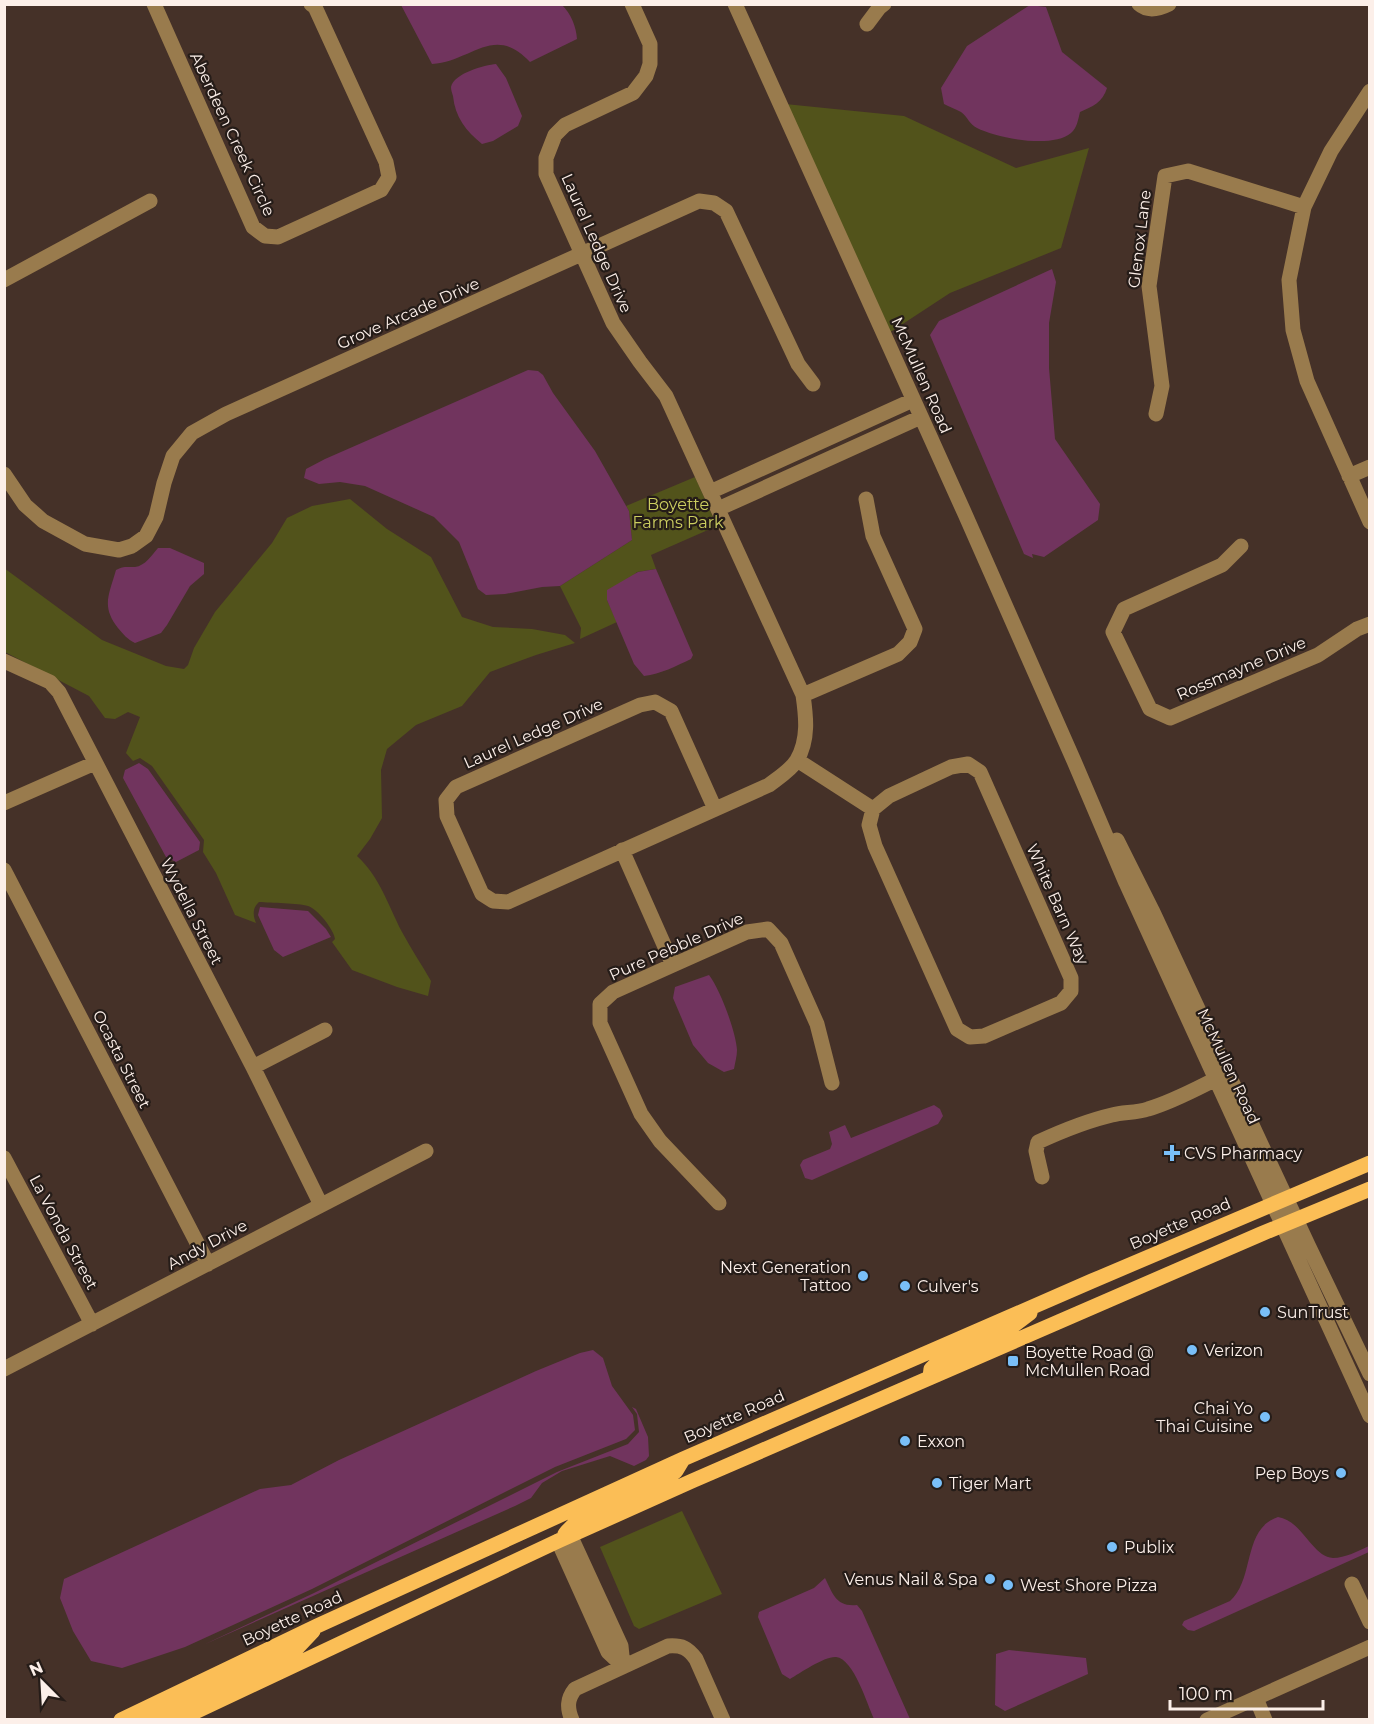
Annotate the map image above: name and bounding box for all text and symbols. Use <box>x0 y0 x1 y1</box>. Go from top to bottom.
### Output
street label: Aberdeen Creek Circle <box>186 49 279 219</box>
street label: Laurel Ledge Drive <box>557 171 636 316</box>
street label: Glenox Lane <box>1124 189 1155 289</box>
street label: Grove Arcade Drive <box>334 274 482 353</box>
street label: McMullen Road <box>887 314 956 436</box>
park label: Boyette Farms Park <box>632 495 724 532</box>
street label: Rossmayne Drive <box>1174 633 1309 704</box>
street label: Laurel Ledge Drive <box>461 694 606 773</box>
street label: White Barn Way <box>1022 841 1093 968</box>
street label: Wydella Street <box>156 855 227 968</box>
street label: Pure Pebble Drive <box>606 908 746 985</box>
street label: McMullen Road <box>1193 1005 1264 1127</box>
street label: Ocasta Street <box>89 1007 155 1112</box>
place label: CVS Pharmacy <box>1184 1144 1303 1163</box>
marker: CVS Pharmacy <box>1165 1146 1179 1160</box>
street label: La Vonda Street <box>25 1172 102 1293</box>
street label: Boyette Road <box>1127 1194 1234 1253</box>
street label: Andy Drive <box>164 1215 250 1273</box>
place label: Next Generation Tattoo <box>720 1258 851 1295</box>
marker: Next Generation Tattoo <box>856 1269 870 1283</box>
place label: Culver's <box>917 1277 979 1296</box>
marker: Culver's <box>898 1279 912 1293</box>
place label: SunTrust <box>1277 1303 1349 1322</box>
marker: SunTrust <box>1258 1305 1272 1319</box>
place label: Verizon <box>1204 1341 1263 1360</box>
place label: Boyette Road @ McMullen Road <box>1025 1343 1154 1380</box>
marker: Verizon <box>1185 1343 1199 1357</box>
marker: Boyette Road @ McMullen Road <box>1006 1354 1020 1368</box>
street label: Boyette Road <box>681 1386 787 1447</box>
place label: Chai Yo Thai Cuisine <box>1156 1399 1253 1436</box>
marker: Chai Yo Thai Cuisine <box>1258 1410 1272 1424</box>
place label: Exxon <box>917 1432 965 1451</box>
marker: Exxon <box>898 1434 912 1448</box>
place label: Pep Boys <box>1255 1464 1329 1483</box>
marker: Pep Boys <box>1334 1466 1348 1480</box>
place label: Tiger Mart <box>949 1474 1032 1493</box>
marker: Tiger Mart <box>930 1476 944 1490</box>
place label: Publix <box>1124 1538 1175 1557</box>
marker: Publix <box>1105 1540 1119 1554</box>
place label: Venus Nail & Spa <box>844 1570 978 1589</box>
marker: Venus Nail & Spa <box>983 1572 997 1586</box>
place label: West Shore Pizza <box>1020 1576 1157 1595</box>
marker: West Shore Pizza <box>1001 1578 1015 1592</box>
street label: Boyette Road <box>239 1587 345 1650</box>
north arrow <box>12 1652 72 1712</box>
text: N <box>26 1657 46 1680</box>
scale bar <box>1170 1673 1323 1711</box>
text: 100 m <box>1179 1683 1233 1705</box>

